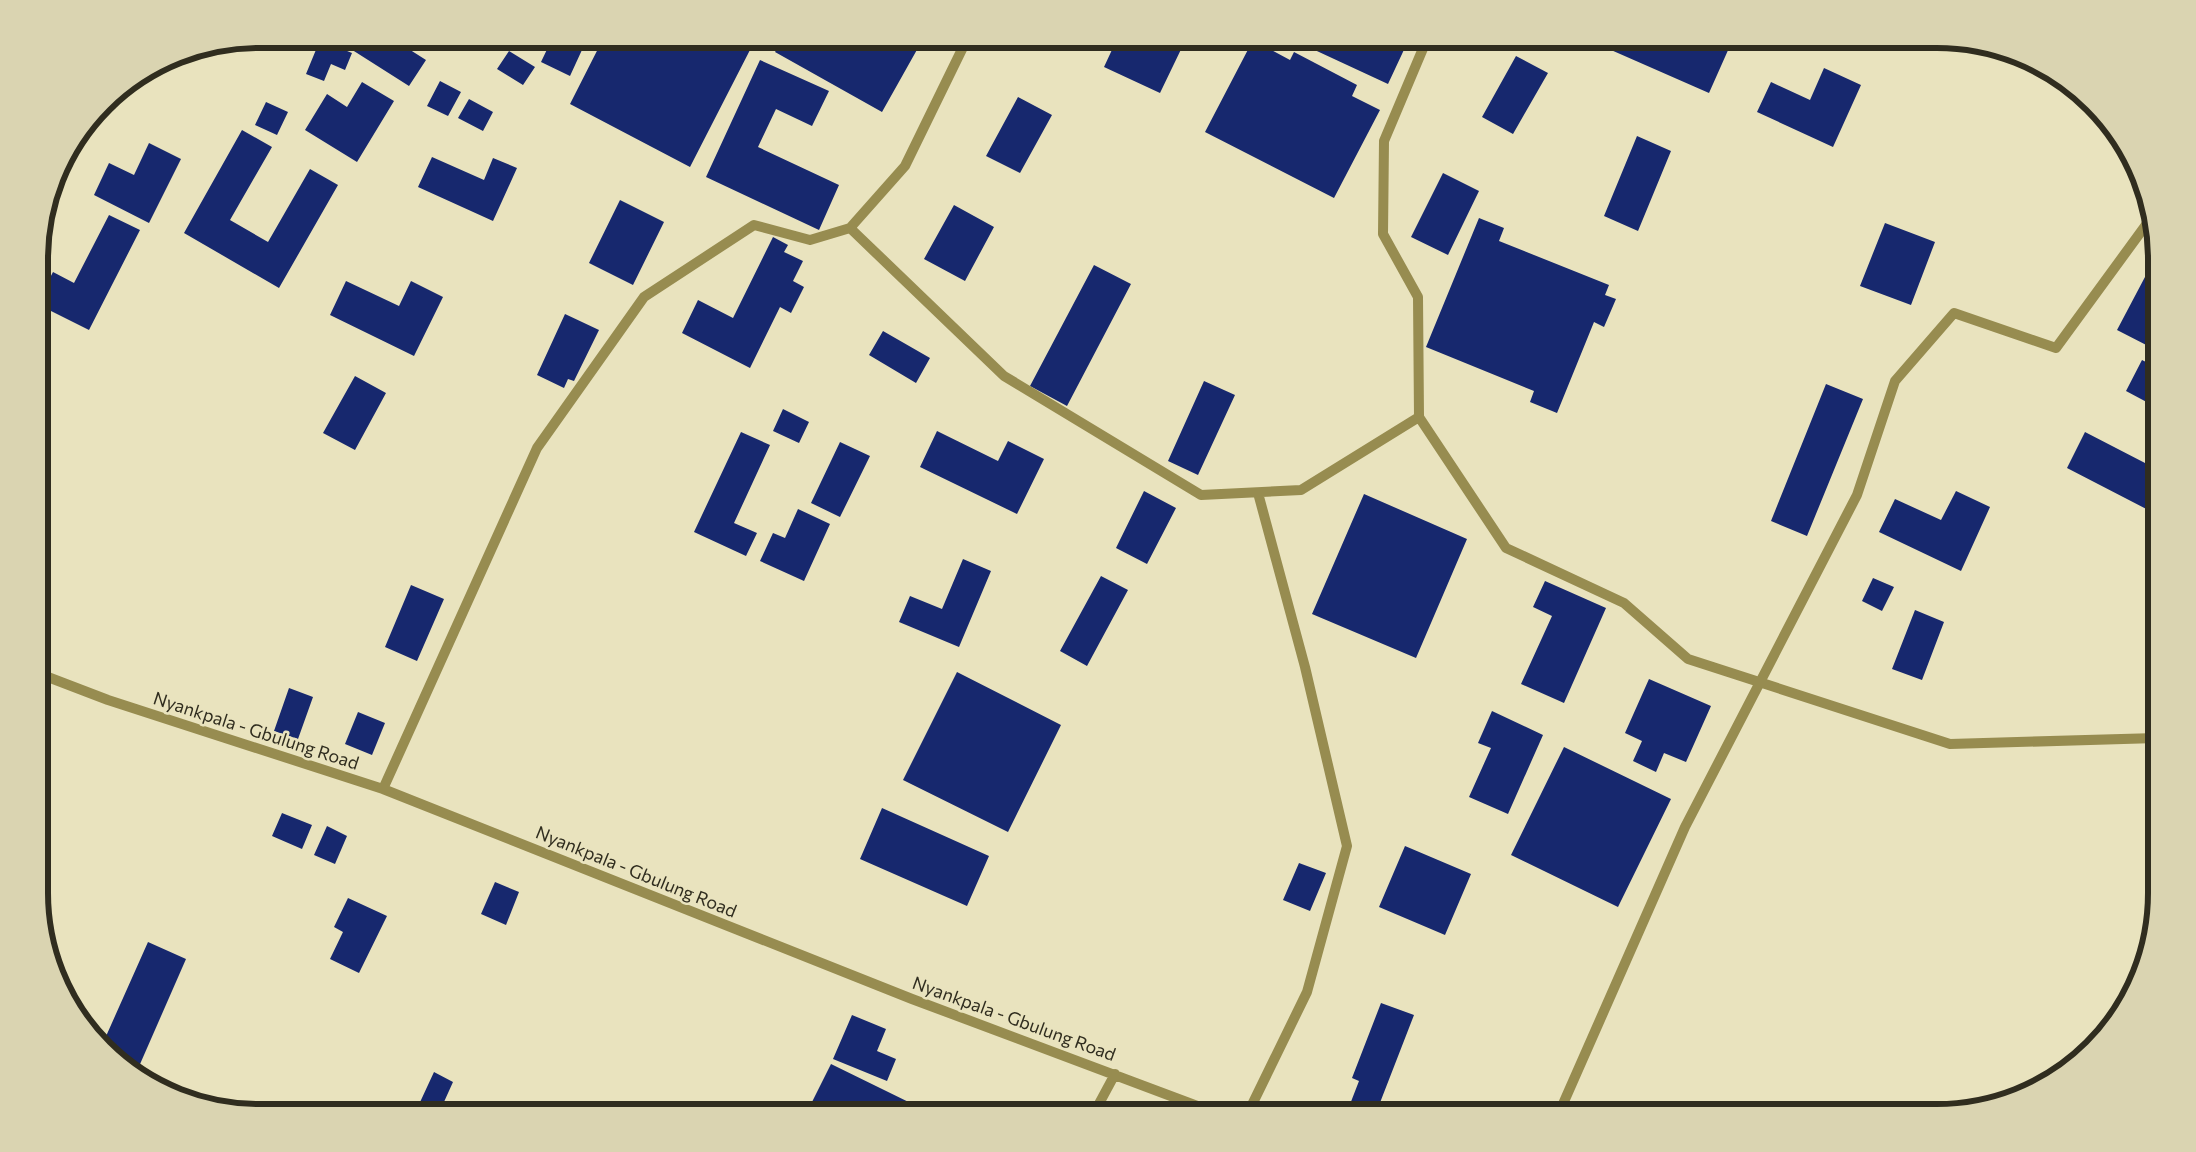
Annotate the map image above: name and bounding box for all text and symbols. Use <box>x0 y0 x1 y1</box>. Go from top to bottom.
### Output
street label: Nyankpala - Gbulung Road <box>151 686 362 774</box>
street label: Nyankpala - Gbulung Road <box>533 821 740 922</box>
street label: Nyankpala - Gbulung Road <box>910 971 1119 1065</box>

